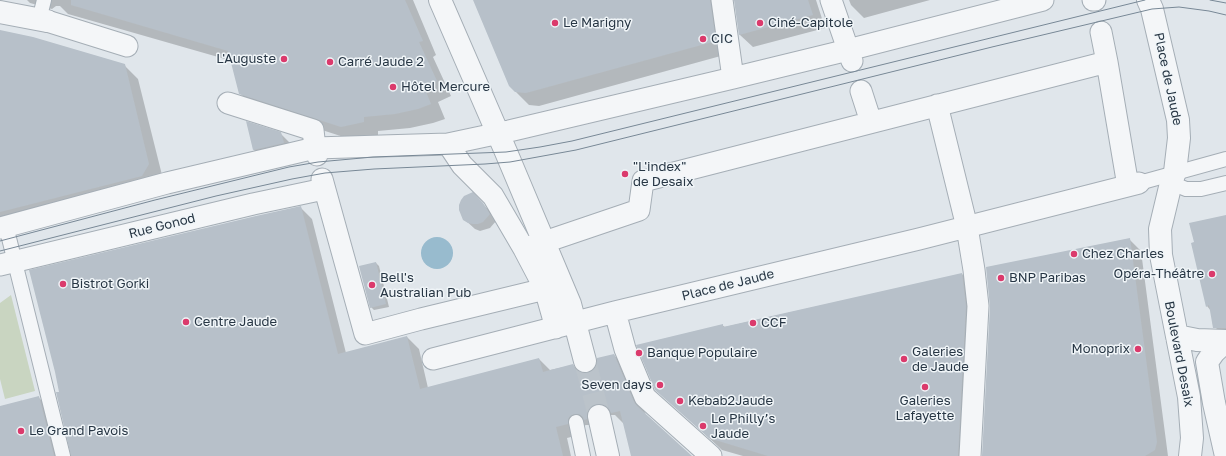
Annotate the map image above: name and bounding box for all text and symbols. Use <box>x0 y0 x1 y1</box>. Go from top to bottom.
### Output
place label: Le Marigny <box>563 15 631 31</box>
place label: Ciné-Capitole <box>768 15 853 31</box>
marker: Le Marigny <box>550 18 560 28</box>
marker: Ciné-Capitole <box>755 18 765 28</box>
place label: CIC <box>711 31 733 47</box>
street label: Place de Jaude <box>1151 31 1185 127</box>
marker: CIC <box>698 34 708 44</box>
place label: L'Auguste <box>216 51 276 67</box>
marker: L'Auguste <box>279 54 289 64</box>
place label: Carré Jaude 2 <box>338 54 424 70</box>
marker: Carré Jaude 2 <box>325 57 335 67</box>
place label: Hôtel Mercure <box>401 79 490 95</box>
marker: Hôtel Mercure <box>388 82 398 92</box>
place label: "L'index" de Desaix <box>633 159 693 190</box>
marker: "L'index" de Desaix <box>620 169 630 179</box>
street label: Rue Gonod <box>127 210 197 242</box>
place label: Chez Charles <box>1082 246 1164 262</box>
marker: Chez Charles <box>1069 249 1079 259</box>
street label: Place de Jaude <box>680 266 776 304</box>
place label: Opéra-Théâtre <box>1114 266 1204 282</box>
marker: Opéra-Théâtre <box>1207 269 1217 279</box>
place label: Bell's Australian Pub <box>380 270 471 301</box>
place label: BNP Paribas <box>1009 270 1086 286</box>
marker: BNP Paribas <box>996 273 1006 283</box>
place label: Bistrot Gorki <box>71 276 149 292</box>
marker: Bistrot Gorki <box>58 279 68 289</box>
marker: Bell's Australian Pub <box>367 280 377 290</box>
street label: Boulevard Desaix <box>1161 300 1197 408</box>
place label: Centre Jaude <box>194 314 277 330</box>
place label: CCF <box>761 315 786 331</box>
marker: Centre Jaude <box>181 317 191 327</box>
marker: CCF <box>748 318 758 328</box>
place label: Monoprix <box>1072 341 1130 357</box>
place label: Galeries de Jaude <box>912 344 969 375</box>
marker: Monoprix <box>1133 344 1143 354</box>
place label: Banque Populaire <box>647 345 757 361</box>
marker: Banque Populaire <box>634 348 644 358</box>
marker: Galeries de Jaude <box>899 354 909 364</box>
place label: Seven days <box>581 377 652 393</box>
marker: Seven days <box>655 380 665 390</box>
marker: Galeries Lafayette <box>920 382 930 392</box>
place label: Kebab2Jaude <box>688 393 773 409</box>
place label: Galeries Lafayette <box>896 393 954 424</box>
marker: Kebab2Jaude <box>675 396 685 406</box>
place label: Le Philly’s Jaude <box>711 411 775 442</box>
marker: Le Philly’s Jaude <box>698 421 708 431</box>
place label: Le Grand Pavois <box>29 423 128 439</box>
marker: Le Grand Pavois <box>16 426 26 436</box>

